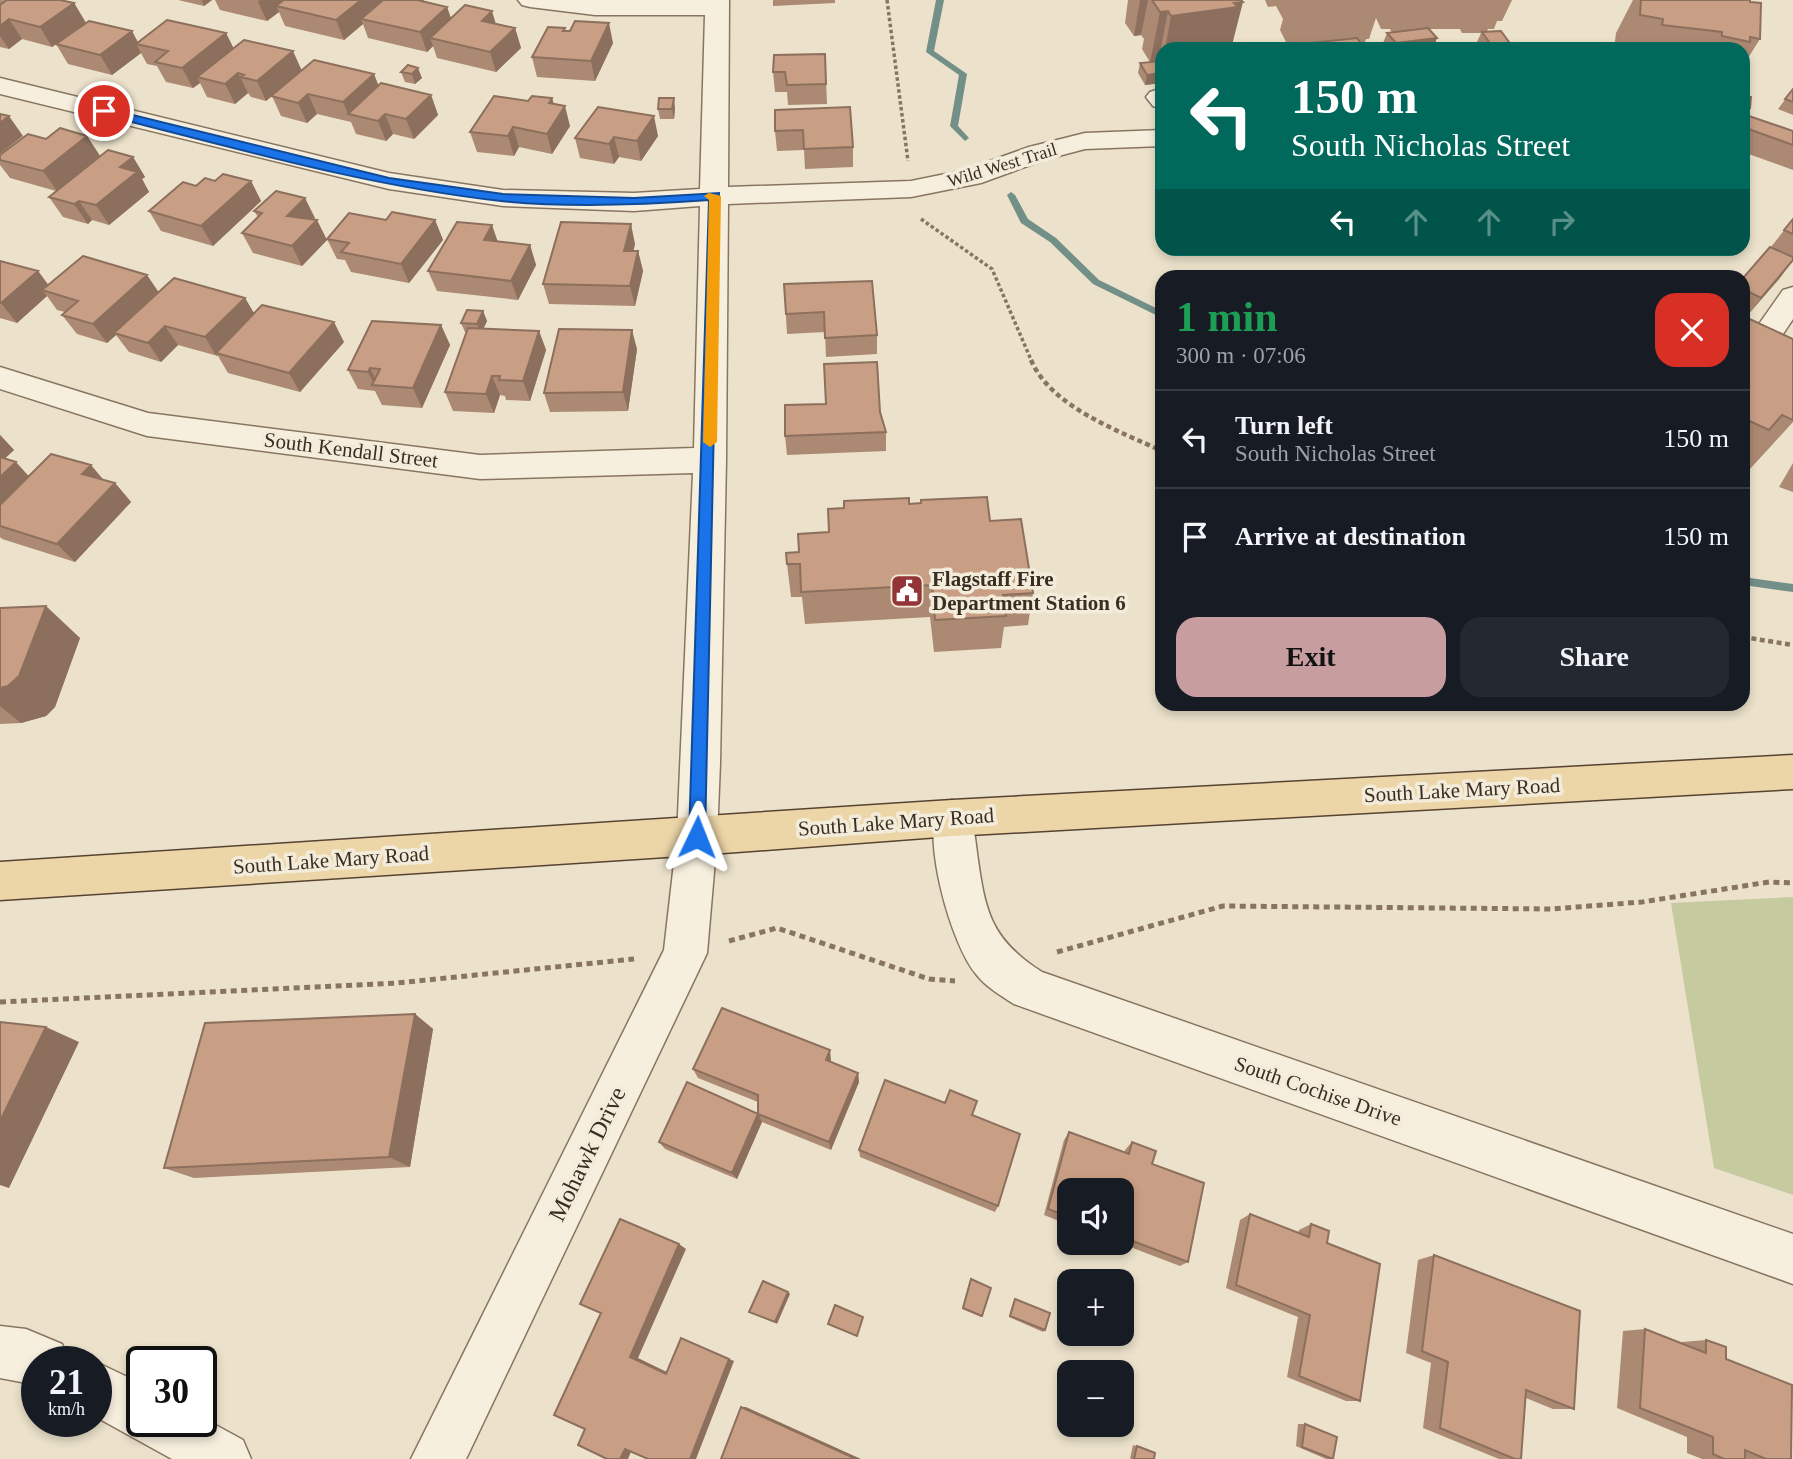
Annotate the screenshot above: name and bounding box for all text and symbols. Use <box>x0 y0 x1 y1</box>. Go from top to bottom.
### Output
text: 150 m <box>1291 69 1418 124</box>
icon: left <box>1176 70 1267 161</box>
pin <box>74 81 134 141</box>
icon: arrive <box>85 92 123 130</box>
text: South Nicholas Street <box>1291 127 1570 163</box>
street label: Wild West Trail <box>945 139 1059 191</box>
icon: left <box>1324 203 1362 241</box>
icon: ahead <box>1397 203 1435 241</box>
icon: ahead <box>1470 203 1508 241</box>
icon: right <box>1543 203 1581 241</box>
button: close <box>1655 293 1729 367</box>
text: 1 min <box>1176 294 1278 340</box>
text: 300 m · 07:06 <box>1176 343 1306 368</box>
text: Turn left <box>1235 411 1333 440</box>
icon: left <box>1176 420 1214 458</box>
text: 150 m <box>1663 424 1729 453</box>
street label: South Kendall Street <box>263 427 439 473</box>
text: South Nicholas Street <box>1235 441 1436 466</box>
icon: arrive <box>1176 518 1214 556</box>
text: Arrive at destination <box>1235 522 1466 551</box>
text: 150 m <box>1663 522 1729 551</box>
place label: Flagstaff Fire Department Station 6 <box>932 567 1126 615</box>
public building icon: Flagstaff Fire Department Station 6 <box>888 572 926 610</box>
button: Exit <box>1176 617 1446 697</box>
button: Share <box>1460 617 1729 697</box>
street label: South Lake Mary Road <box>1363 773 1561 807</box>
position arrow <box>660 800 734 874</box>
street label: South Lake Mary Road <box>797 803 995 841</box>
street label: South Lake Mary Road <box>232 841 430 879</box>
street label: South Cochise Drive <box>1231 1051 1405 1131</box>
street label: Mohawk Drive <box>543 1083 631 1225</box>
map controls <box>1057 1178 1134 1437</box>
button: sound <box>1057 1178 1134 1255</box>
button: + <box>1057 1269 1134 1346</box>
speed limit sign: 30 <box>126 1346 217 1437</box>
button: − <box>1057 1360 1134 1437</box>
text: 21 <box>49 1363 84 1402</box>
text: km/h <box>48 1399 85 1419</box>

